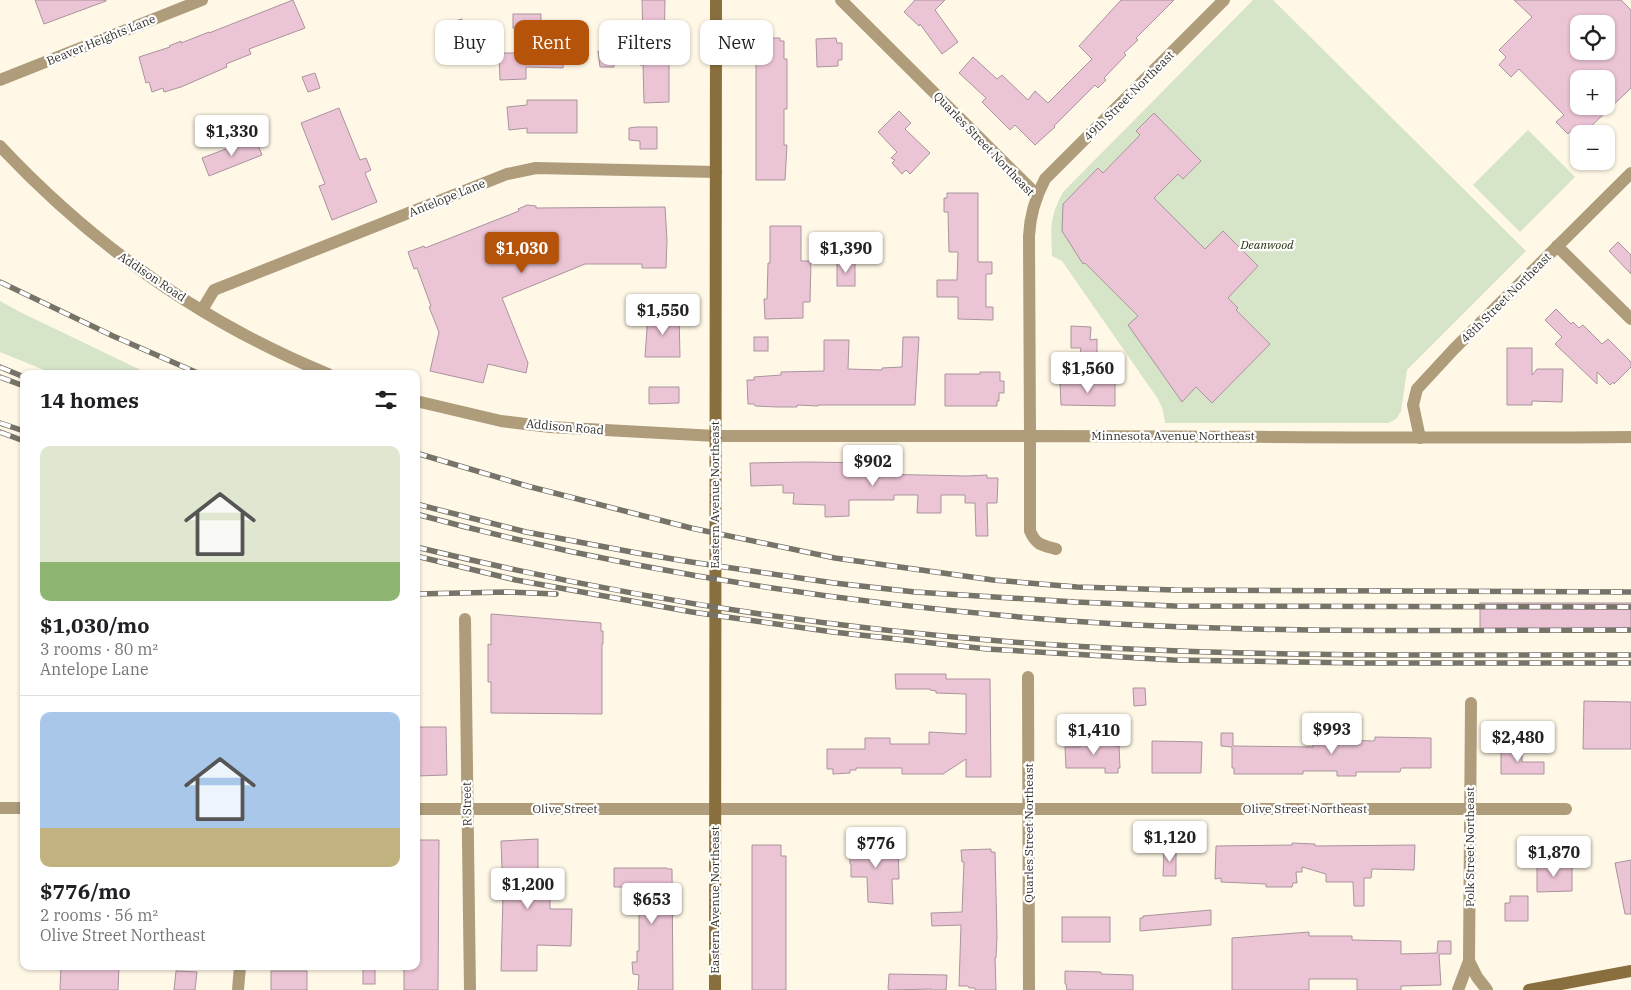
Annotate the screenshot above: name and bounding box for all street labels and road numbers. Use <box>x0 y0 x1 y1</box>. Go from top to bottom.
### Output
street label: Beaver Heights Lane <box>44 11 157 68</box>
street label: 49th Street Northeast <box>1080 47 1177 144</box>
street label: Quarles Street Northeast <box>931 88 1038 199</box>
street label: Antelope Lane <box>406 175 487 220</box>
street label: Addison Road <box>116 248 189 305</box>
street label: 48th Street Northeast <box>1457 249 1554 346</box>
street label: Addison Road <box>525 416 605 437</box>
street label: Eastern Avenue Northeast <box>707 421 722 569</box>
street label: Minnesota Avenue Northeast <box>1091 428 1255 443</box>
street label: Quarles Street Northeast <box>1021 763 1036 903</box>
street label: R Street <box>459 782 474 826</box>
street label: Polk Street Northeast <box>1462 787 1477 907</box>
street label: Olive Street <box>532 801 598 816</box>
street label: Olive Street Northeast <box>1243 801 1367 816</box>
street label: Eastern Avenue Northeast <box>707 826 722 974</box>

